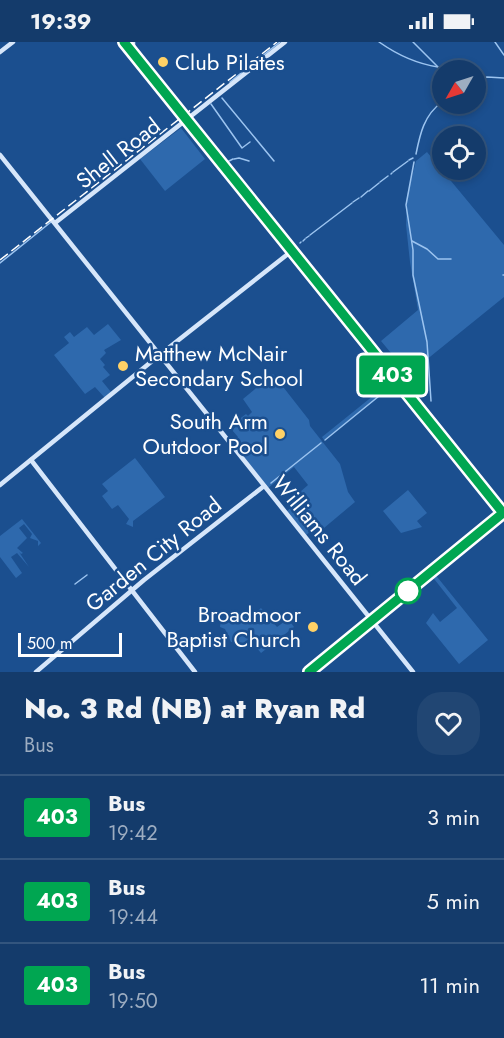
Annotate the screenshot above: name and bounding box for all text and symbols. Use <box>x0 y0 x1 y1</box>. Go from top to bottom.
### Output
text: 19:39 <box>30 5 91 37</box>
place label: Club Pilates <box>175 46 285 78</box>
marker: Club Pilates <box>156 55 170 69</box>
north arrow <box>432 60 486 114</box>
map controls <box>432 60 486 180</box>
street label: Shell Road <box>69 110 167 196</box>
button: locate <box>432 126 486 180</box>
place label: Matthew McNair Secondary School <box>135 337 303 394</box>
line badge: 403 <box>358 356 426 394</box>
marker: Matthew McNair Secondary School <box>116 359 130 373</box>
text: 403 <box>371 360 413 390</box>
place label: South Arm Outdoor Pool <box>143 405 268 462</box>
marker: South Arm Outdoor Pool <box>273 427 287 441</box>
street label: Williams Road <box>265 468 375 592</box>
street label: Garden City Road <box>78 489 228 619</box>
unlabelled marker <box>395 578 421 604</box>
place label: Broadmoor Baptist Church <box>166 598 301 655</box>
marker: Broadmoor Baptist Church <box>306 620 320 634</box>
scale bar <box>18 630 122 658</box>
text: 500 m <box>27 632 73 655</box>
text: No. 3 Rd (NB) at Ryan Rd <box>24 688 365 729</box>
button: heart <box>417 692 480 755</box>
text: Bus <box>24 731 54 760</box>
text: Bus <box>108 787 145 819</box>
text: 3 min <box>427 801 480 833</box>
text: 403 <box>36 802 78 832</box>
text: 19:42 <box>108 819 158 848</box>
text: Bus <box>108 871 145 903</box>
text: 5 min <box>427 885 480 917</box>
text: 403 <box>36 886 78 916</box>
text: 19:44 <box>108 903 158 932</box>
text: Bus <box>108 955 145 987</box>
text: 11 min <box>419 969 480 1001</box>
text: 403 <box>36 970 78 1000</box>
text: 19:50 <box>108 987 158 1016</box>

